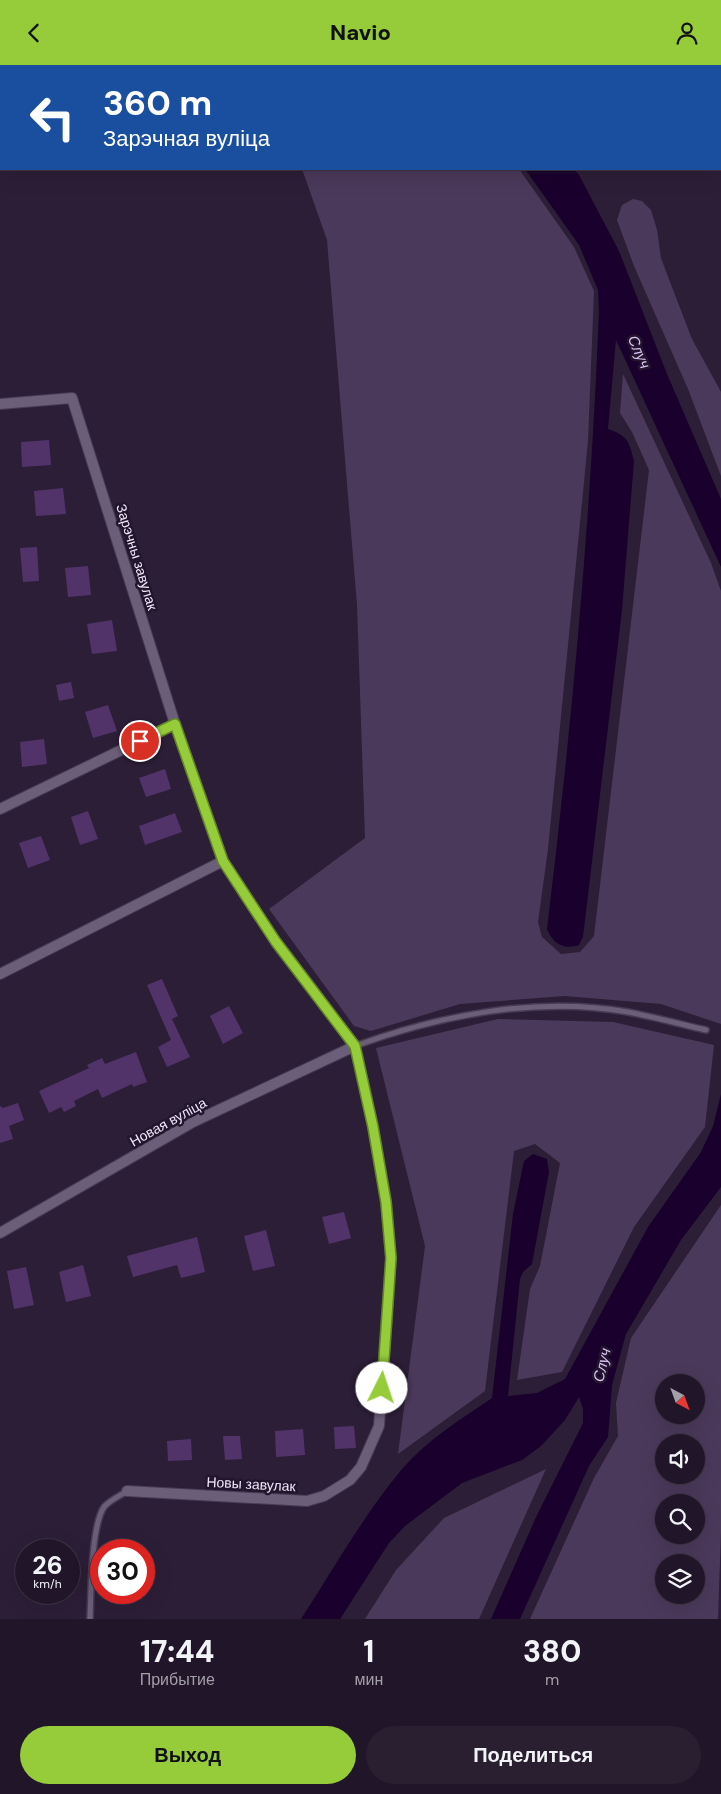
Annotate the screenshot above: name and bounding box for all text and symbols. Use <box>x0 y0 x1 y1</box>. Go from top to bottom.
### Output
text: Navio <box>330 18 391 47</box>
icon: back <box>20 19 48 47</box>
icon: person <box>673 19 701 47</box>
text: 360 m <box>103 80 212 126</box>
icon: left <box>20 85 85 150</box>
text: Зарэчная вуліца <box>103 124 270 153</box>
water label: Случ <box>623 332 655 372</box>
street label: Зарэчны завулак <box>112 502 162 613</box>
pin <box>119 720 161 762</box>
icon: arrive <box>126 727 154 755</box>
street label: Новая вуліца <box>126 1093 210 1151</box>
water label: Случ <box>588 1346 616 1384</box>
position arrow <box>355 1361 407 1413</box>
north arrow <box>655 1374 705 1424</box>
map controls <box>655 1374 705 1604</box>
button: sound <box>655 1434 705 1484</box>
street label: Новы завулак <box>206 1473 297 1495</box>
button: search <box>655 1494 705 1544</box>
speed limit sign: 30 <box>90 1539 155 1604</box>
text: 26 <box>32 1549 63 1582</box>
button: layers <box>655 1554 705 1604</box>
text: km/h <box>33 1576 62 1592</box>
text: 17:44 <box>140 1632 214 1671</box>
text: 1 <box>363 1632 374 1671</box>
text: 380 <box>523 1632 581 1671</box>
text: Прибытие <box>140 1669 215 1690</box>
text: мин <box>355 1669 383 1690</box>
text: m <box>545 1669 559 1690</box>
button: Выход <box>20 1726 356 1784</box>
button: Поделиться <box>366 1726 701 1784</box>

